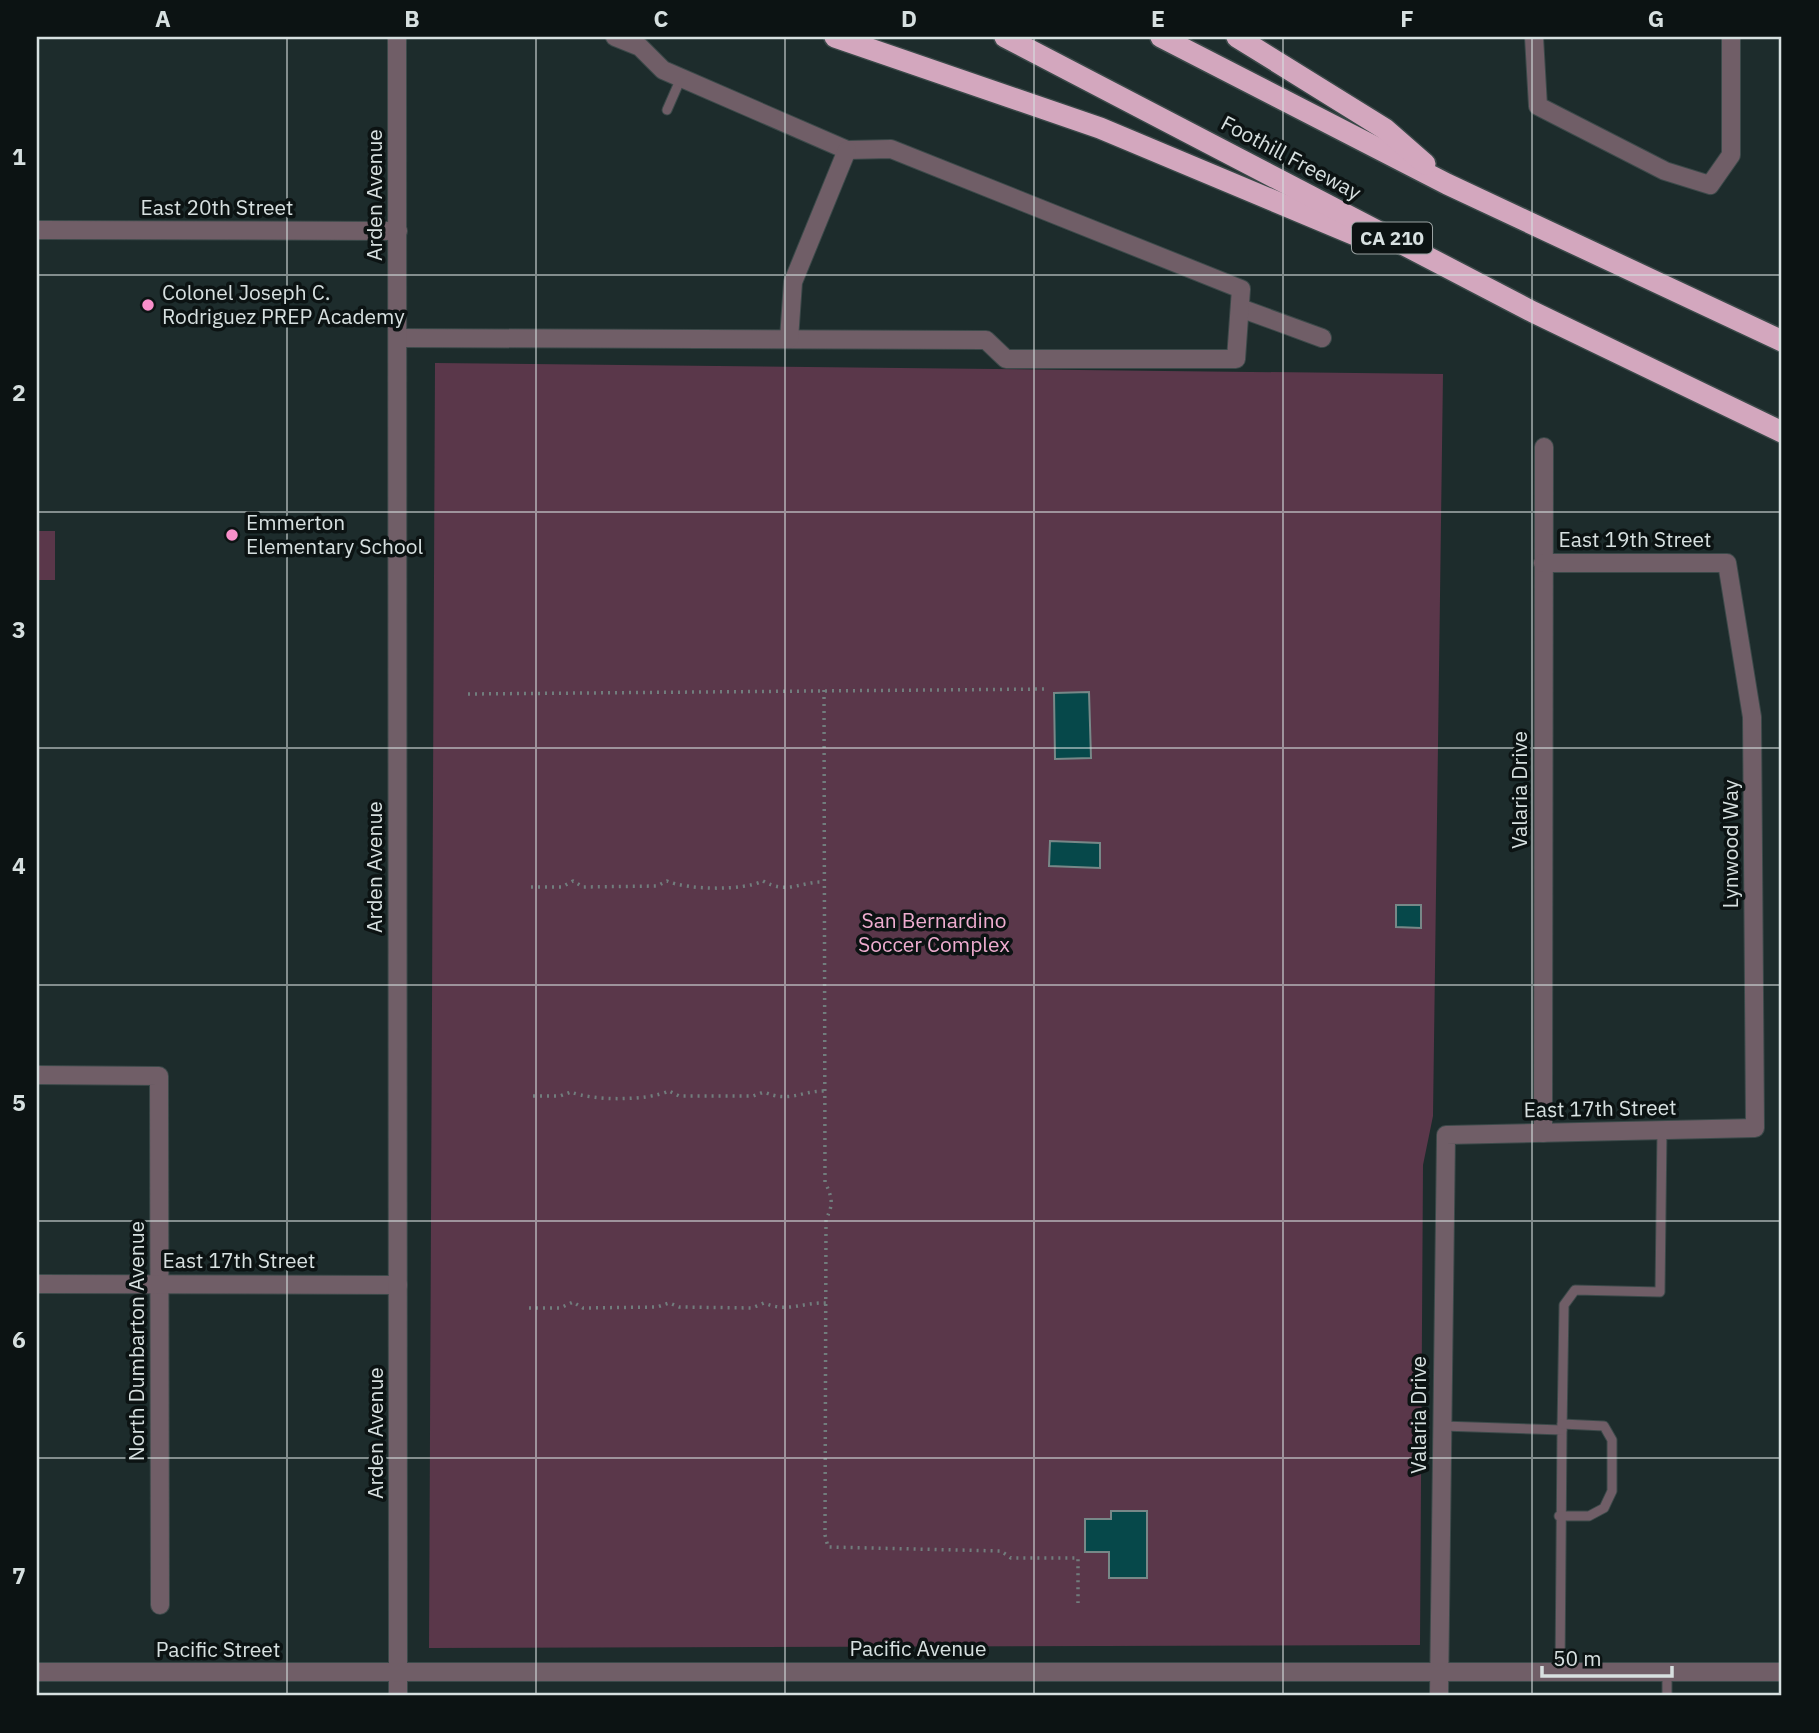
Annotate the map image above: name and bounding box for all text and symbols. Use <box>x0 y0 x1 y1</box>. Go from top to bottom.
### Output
text: A <box>155 3 171 33</box>
text: B <box>404 3 420 33</box>
text: C <box>654 3 669 33</box>
text: D <box>901 3 917 33</box>
text: E <box>1151 3 1165 33</box>
text: F <box>1400 3 1414 33</box>
text: G <box>1648 3 1664 33</box>
street label: Foothill Freeway <box>1216 108 1367 206</box>
street label: Arden Avenue <box>360 129 388 261</box>
text: 1 <box>12 141 26 171</box>
street label: East 20th Street <box>141 193 293 221</box>
road number: CA 210 <box>1352 222 1432 254</box>
place label: Colonel Joseph C. Rodriguez PREP Academy <box>162 278 405 330</box>
marker: Colonel Joseph C. Rodriguez PREP Academy <box>140 297 156 313</box>
text: 2 <box>12 377 26 407</box>
place label: Emmerton Elementary School <box>246 508 423 560</box>
street label: East 19th Street <box>1559 525 1711 553</box>
marker: Emmerton Elementary School <box>224 527 240 543</box>
text: 3 <box>12 614 26 644</box>
street label: Valaria Drive <box>1505 731 1533 849</box>
street label: Lynwood Way <box>1716 779 1744 908</box>
street label: Arden Avenue <box>360 801 388 933</box>
text: 4 <box>12 850 26 880</box>
park label: San Bernardino Soccer Complex <box>858 906 1010 958</box>
text: 5 <box>12 1087 26 1117</box>
street label: East 17th Street <box>1523 1093 1677 1123</box>
street label: North Dumbarton Avenue <box>122 1221 150 1461</box>
street label: East 17th Street <box>163 1246 315 1274</box>
text: 6 <box>12 1324 26 1354</box>
street label: Valaria Drive <box>1404 1356 1432 1474</box>
street label: Arden Avenue <box>361 1367 389 1499</box>
text: 7 <box>12 1560 26 1590</box>
street label: Pacific Avenue <box>849 1634 987 1662</box>
street label: Pacific Street <box>156 1635 280 1663</box>
scale bar <box>1542 1635 1672 1679</box>
text: 50 m <box>1553 1644 1602 1672</box>

